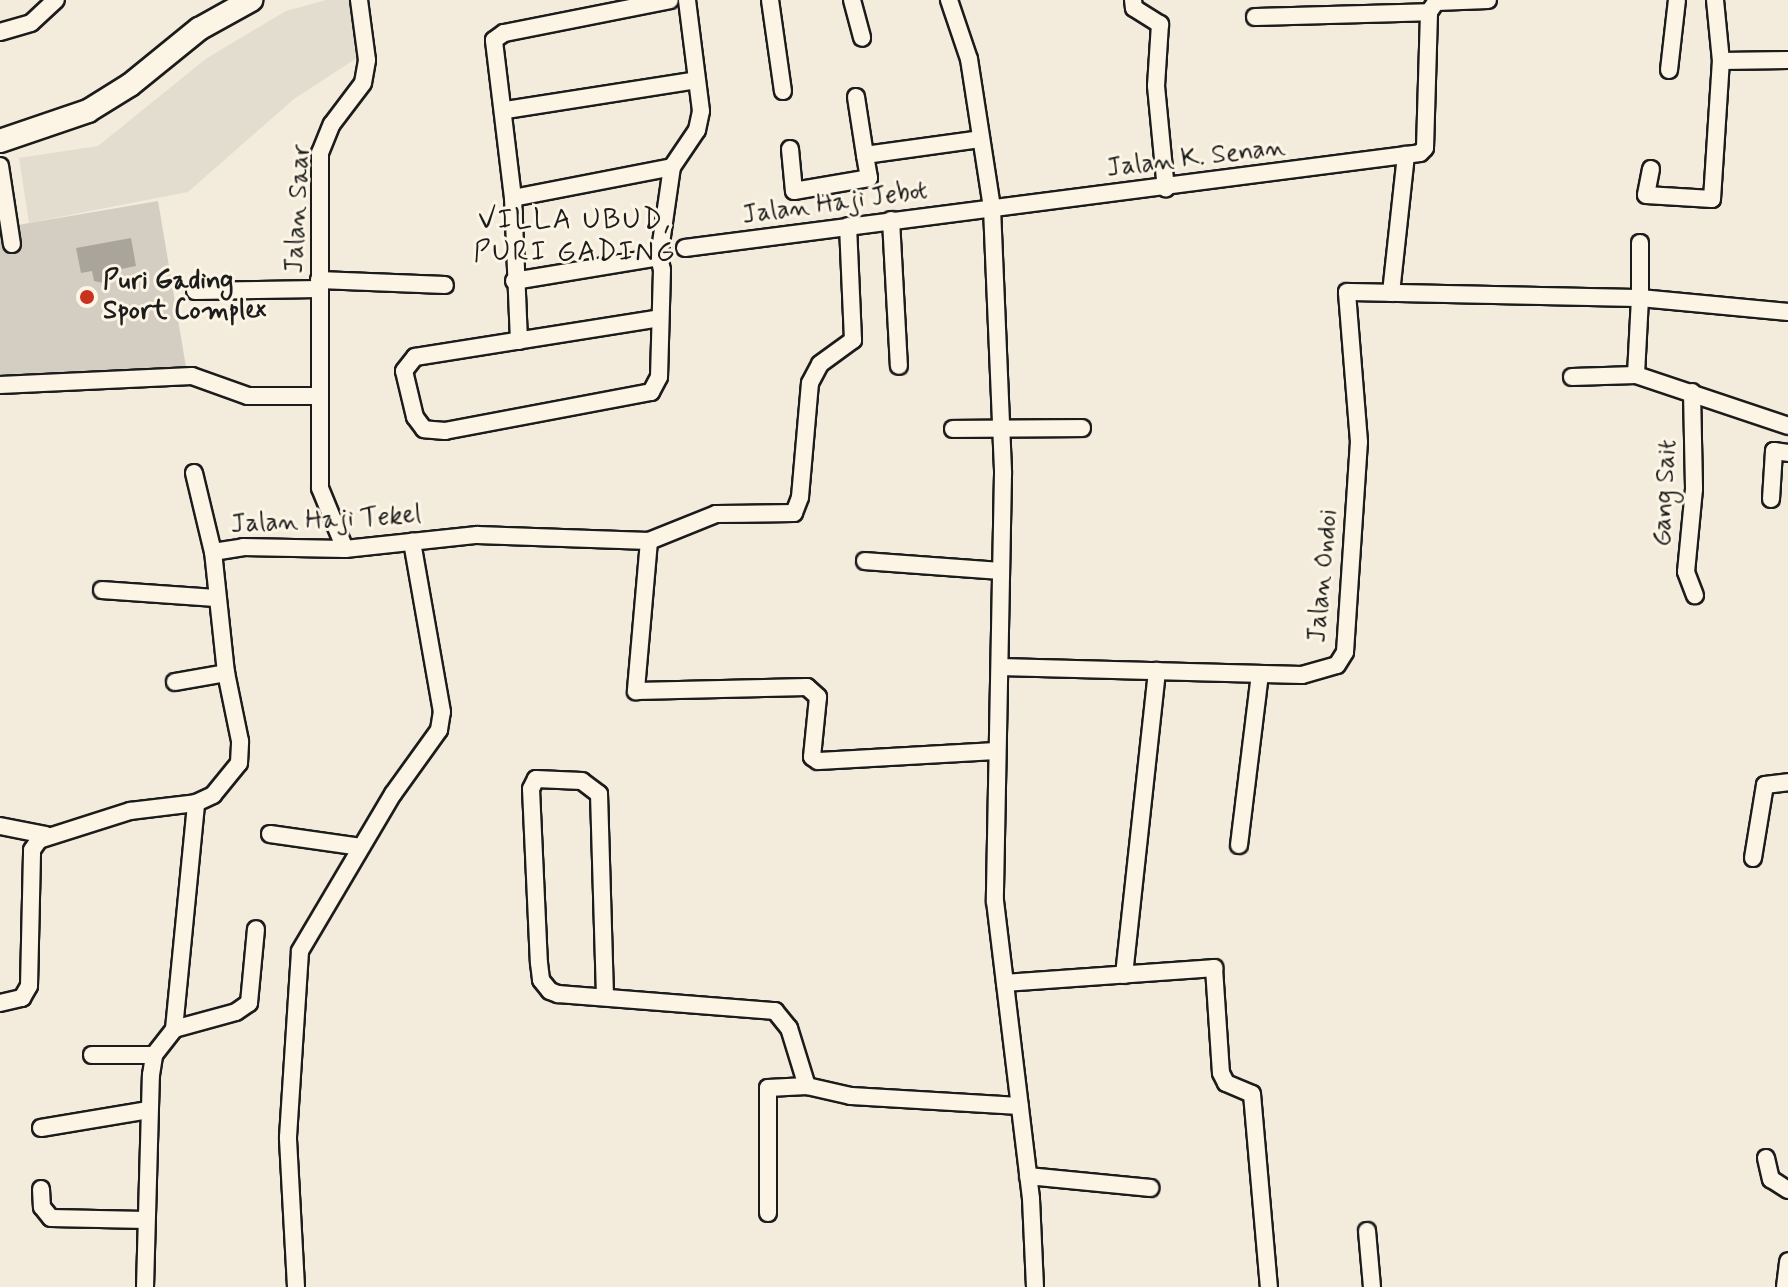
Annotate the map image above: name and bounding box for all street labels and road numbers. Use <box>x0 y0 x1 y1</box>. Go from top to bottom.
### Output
street label: Jalan K. Senan <box>1105 133 1287 185</box>
street label: Jalan Saar <box>280 145 318 273</box>
street label: Jalan Haji Jebot <box>737 175 933 233</box>
street label: Gang Sait <box>1648 439 1684 547</box>
street label: Jalan Haji Tekel <box>234 501 418 541</box>
street label: Jalan Ondoi <box>1303 507 1345 645</box>

